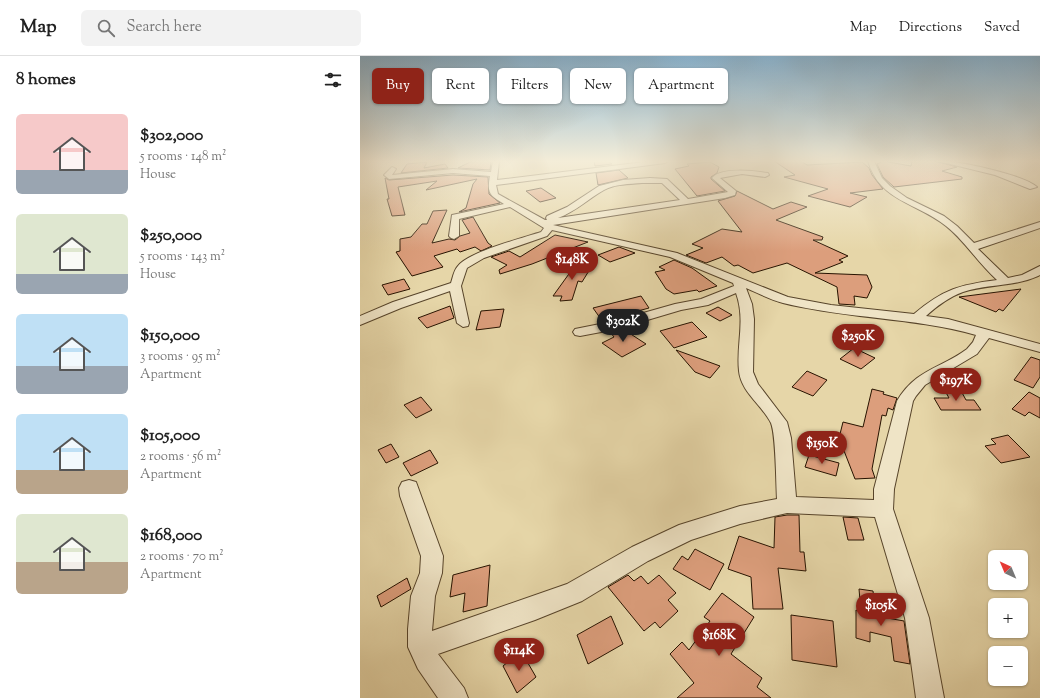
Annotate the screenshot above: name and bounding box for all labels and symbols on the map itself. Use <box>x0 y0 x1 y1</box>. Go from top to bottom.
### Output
pin: $148K <box>544 247 600 281</box>
pin: $302K <box>595 309 651 343</box>
pin: $250K <box>830 324 886 358</box>
pin: $197K <box>928 368 984 402</box>
pin: $150K <box>794 431 850 465</box>
north arrow <box>988 550 1028 590</box>
pin: $105K <box>853 593 909 627</box>
pin: $168K <box>691 623 747 657</box>
pin: $114K <box>491 638 547 672</box>

